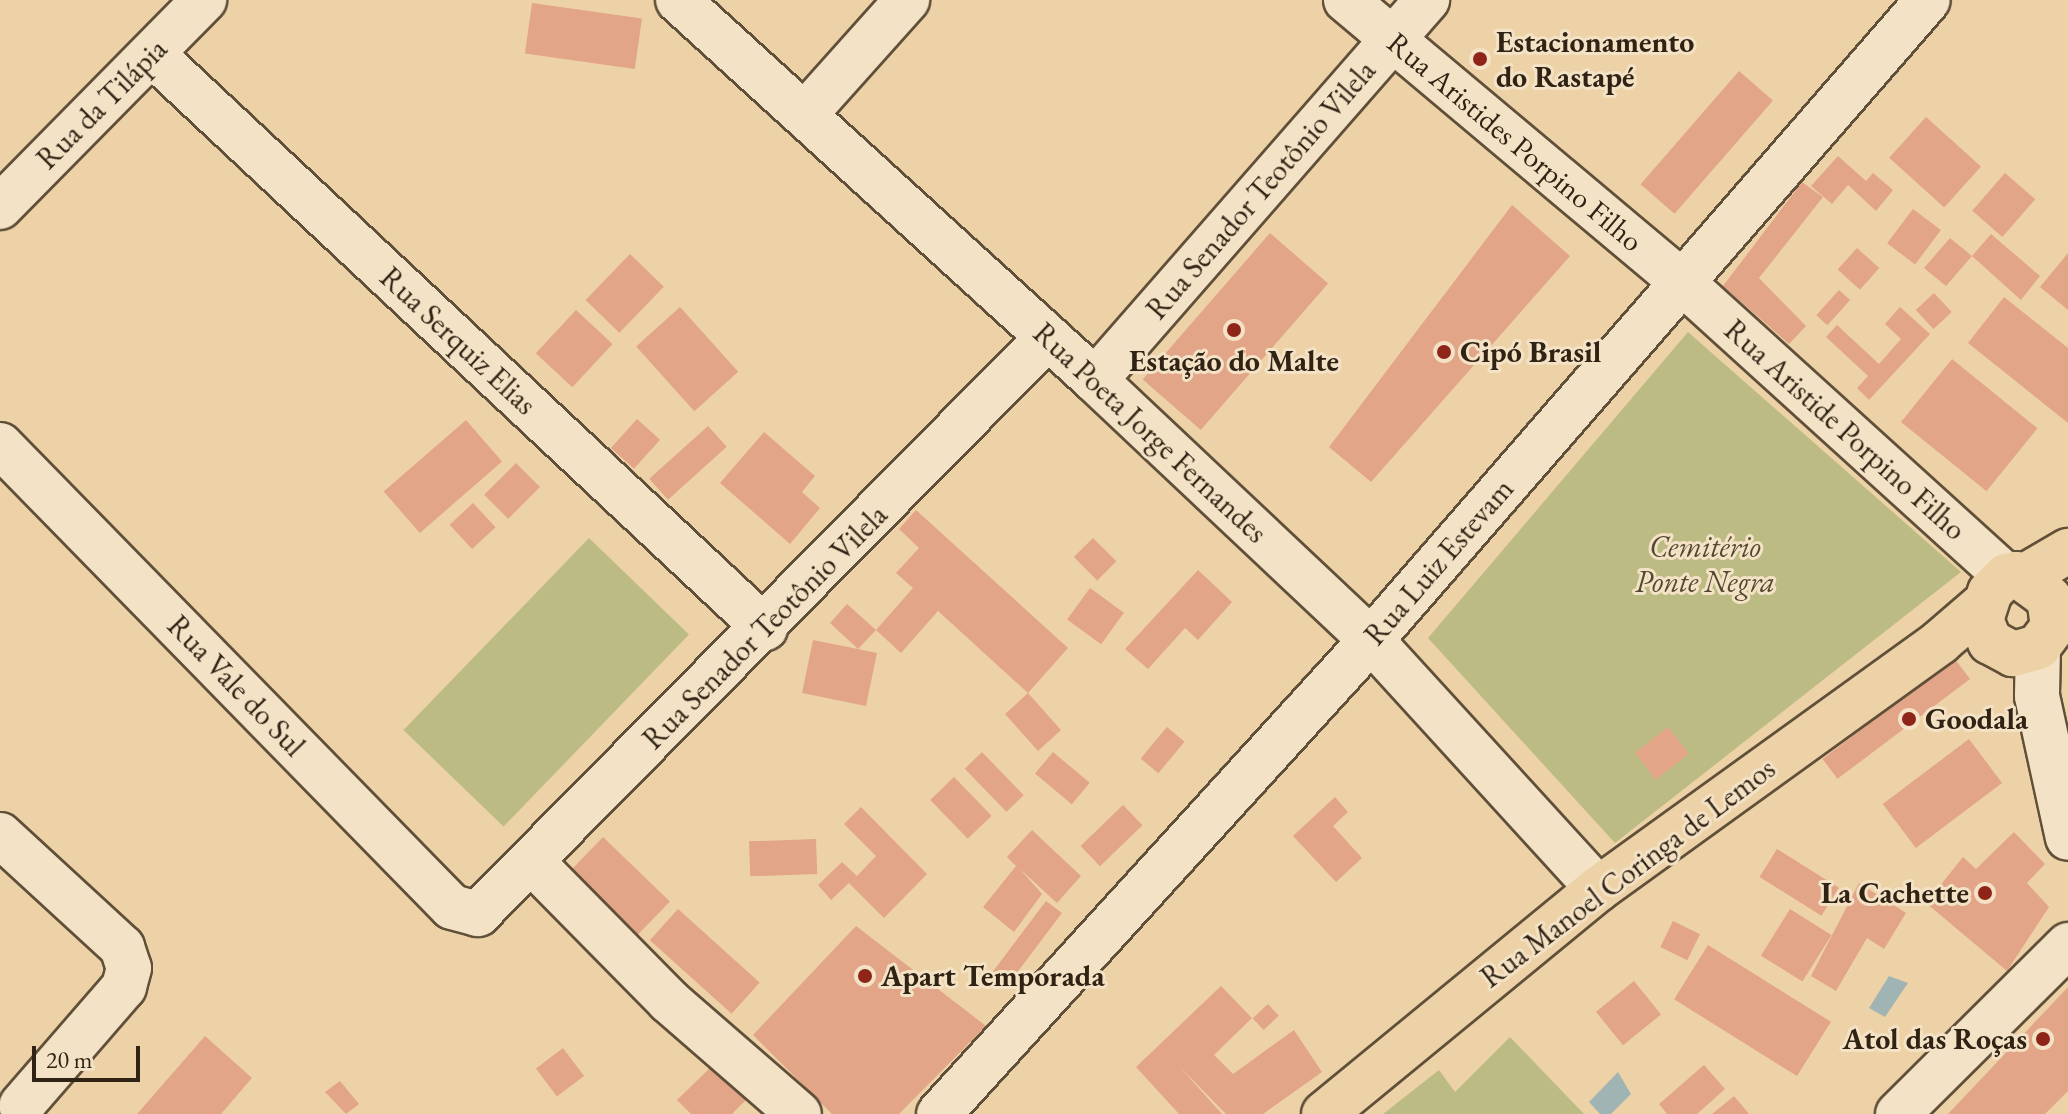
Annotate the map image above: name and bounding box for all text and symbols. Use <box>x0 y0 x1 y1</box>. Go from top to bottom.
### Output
place label: Estacionamento do Rastapé <box>1496 24 1694 94</box>
street label: Rua Aristides Porpino Filho <box>1380 25 1650 259</box>
street label: Rua da Tilápia <box>29 31 175 177</box>
marker: Estacionamento do Rastapé <box>1471 50 1489 68</box>
street label: Rua Senador Teotônio Vilela <box>1139 53 1383 327</box>
street label: Rua Serquiz Elias <box>373 260 543 422</box>
street label: Rua Aristide Porpino Filho <box>1717 312 1973 548</box>
street label: Rua Poeta Jorge Fernandes <box>1026 315 1274 551</box>
marker: Estação do Malte <box>1225 321 1243 339</box>
place label: Cipó Brasil <box>1460 334 1601 370</box>
place label: Estação do Malte <box>1129 343 1339 379</box>
marker: Cipó Brasil <box>1435 343 1453 361</box>
street label: Rua Luiz Estevam <box>1357 471 1521 653</box>
street label: Rua Senador Teotônio Vilela <box>635 497 895 757</box>
park label: Cemitério Ponte Negra <box>1635 529 1775 600</box>
street label: Rua Vale do Sul <box>160 608 312 764</box>
place label: Goodala <box>1925 701 2028 737</box>
marker: Goodala <box>1900 710 1918 728</box>
street label: Rua Manoel Coringa de Lemos <box>1474 750 1782 996</box>
place label: La Cachette <box>1821 875 1969 911</box>
marker: La Cachette <box>1976 884 1994 902</box>
place label: Apart Temporada <box>881 958 1105 994</box>
marker: Apart Temporada <box>856 967 874 985</box>
place label: Atol das Roças <box>1843 1021 2027 1057</box>
scale bar <box>36 1030 144 1080</box>
marker: Atol das Roças <box>2034 1030 2052 1048</box>
text: 20 m <box>46 1044 93 1075</box>

